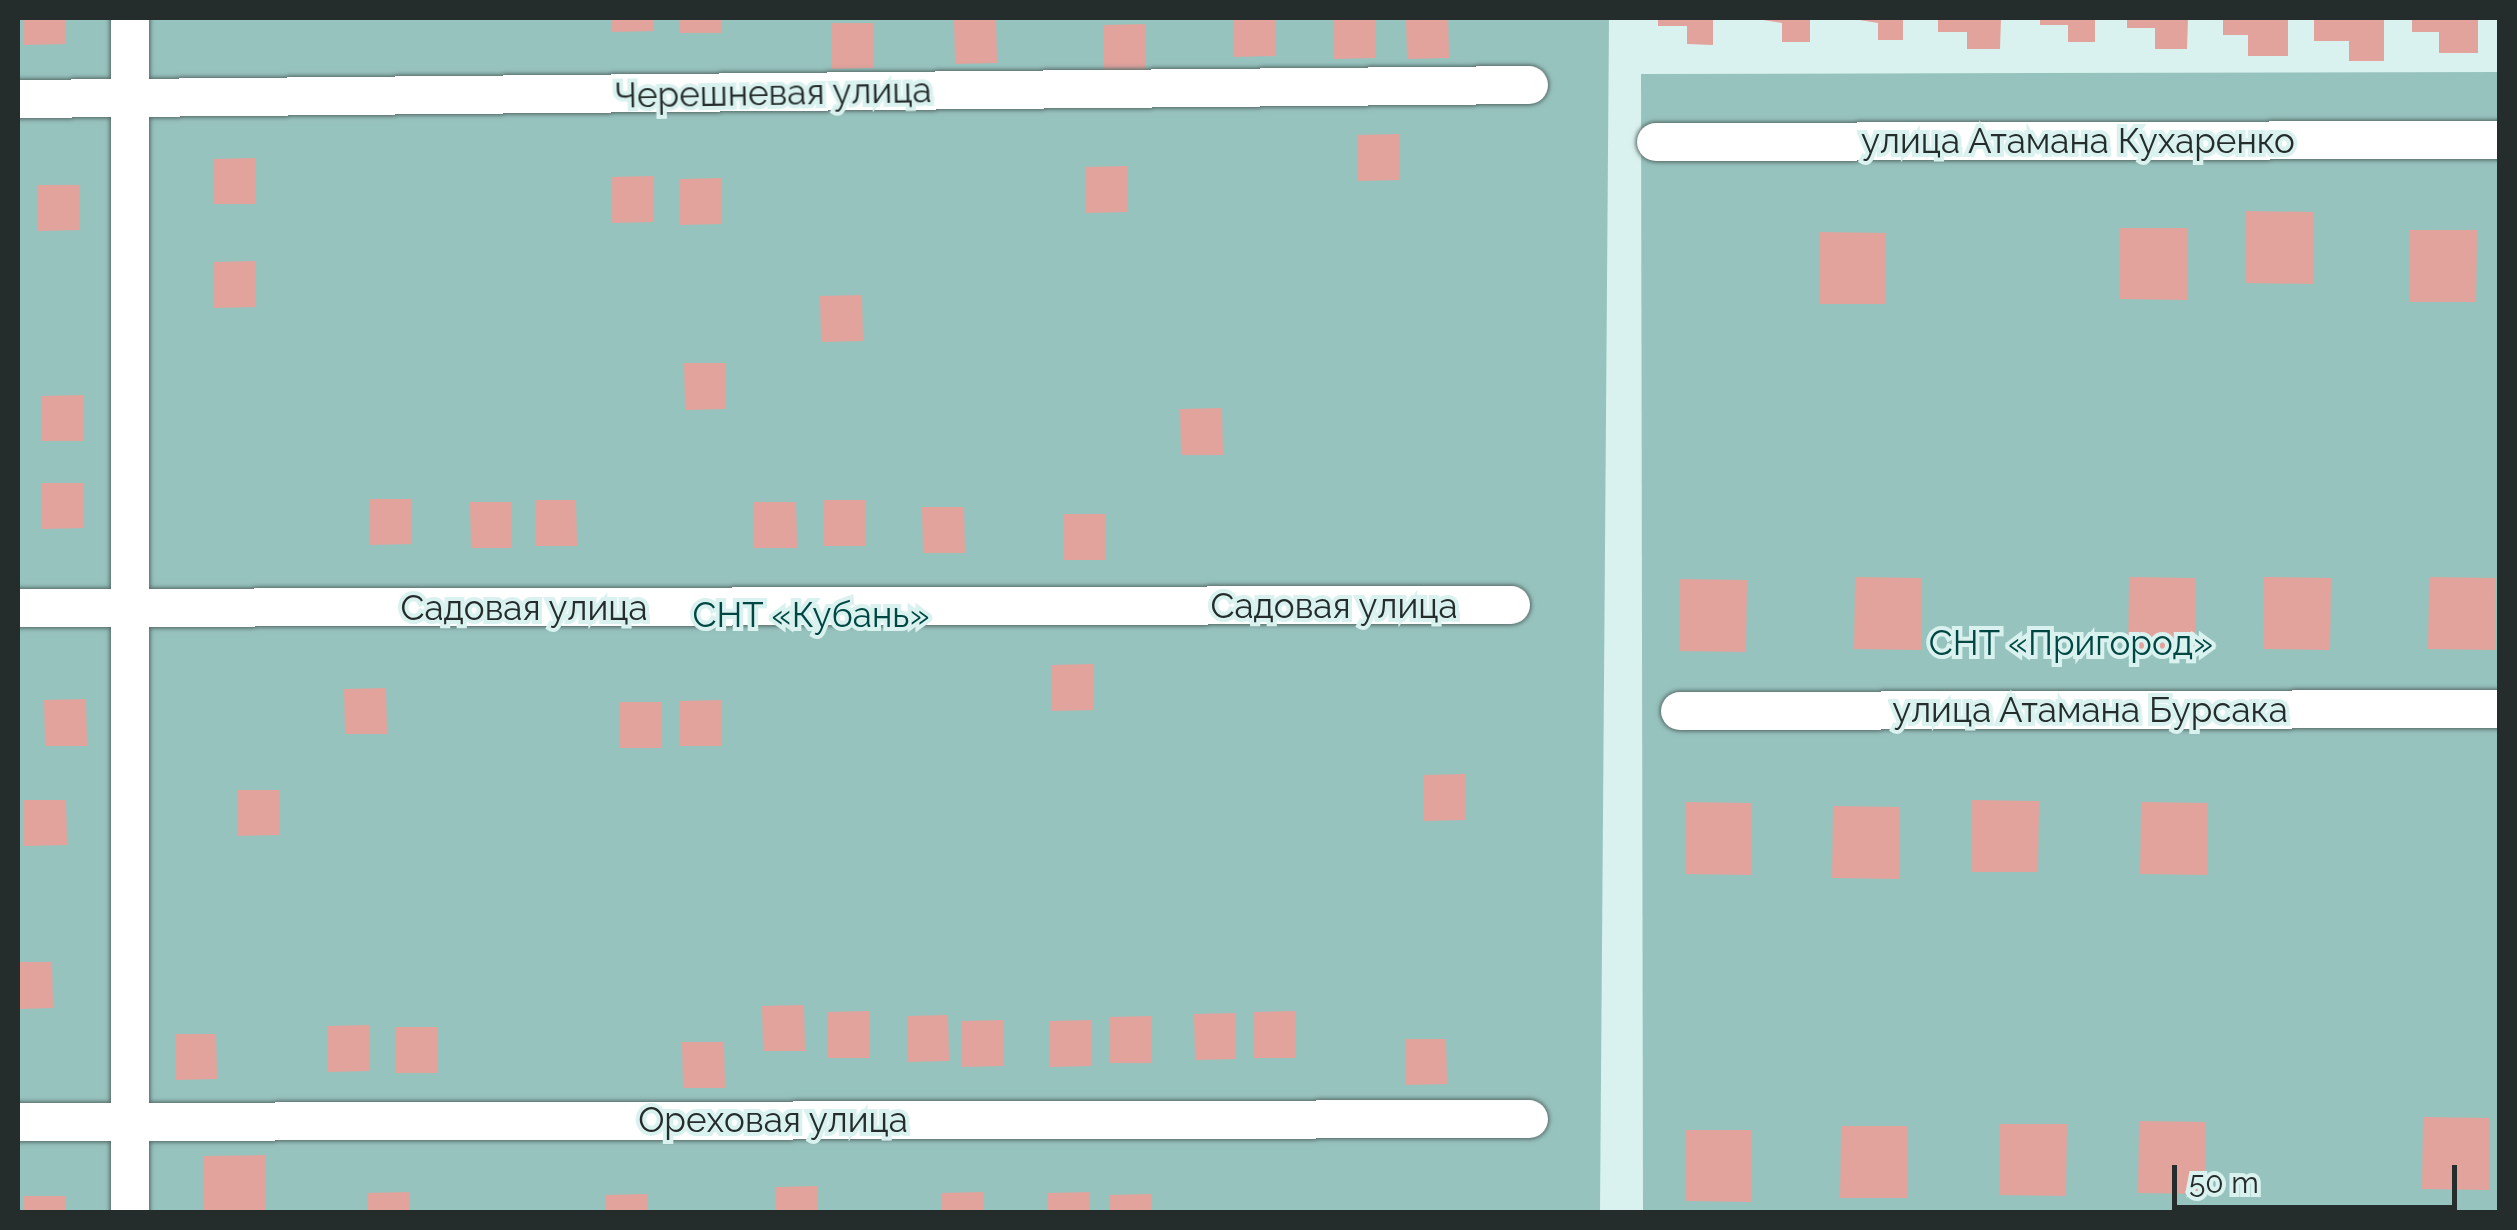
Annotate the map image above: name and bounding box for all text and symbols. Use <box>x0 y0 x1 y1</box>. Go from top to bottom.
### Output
street label: Черешневая улица <box>614 69 932 117</box>
street label: улица Атамана Кухаренко <box>1861 120 2295 162</box>
street label: Садовая улица <box>1210 585 1458 627</box>
street label: Садовая улица <box>400 587 648 629</box>
park label: СНТ «Кубань» <box>692 594 930 636</box>
park label: СНТ «Пригород» <box>1928 622 2214 664</box>
street label: улица Атамана Бурсака <box>1892 689 2288 731</box>
street label: Ореховая улица <box>638 1099 908 1141</box>
scale bar <box>2177 1145 2462 1207</box>
text: 50 m <box>2189 1165 2259 1200</box>

